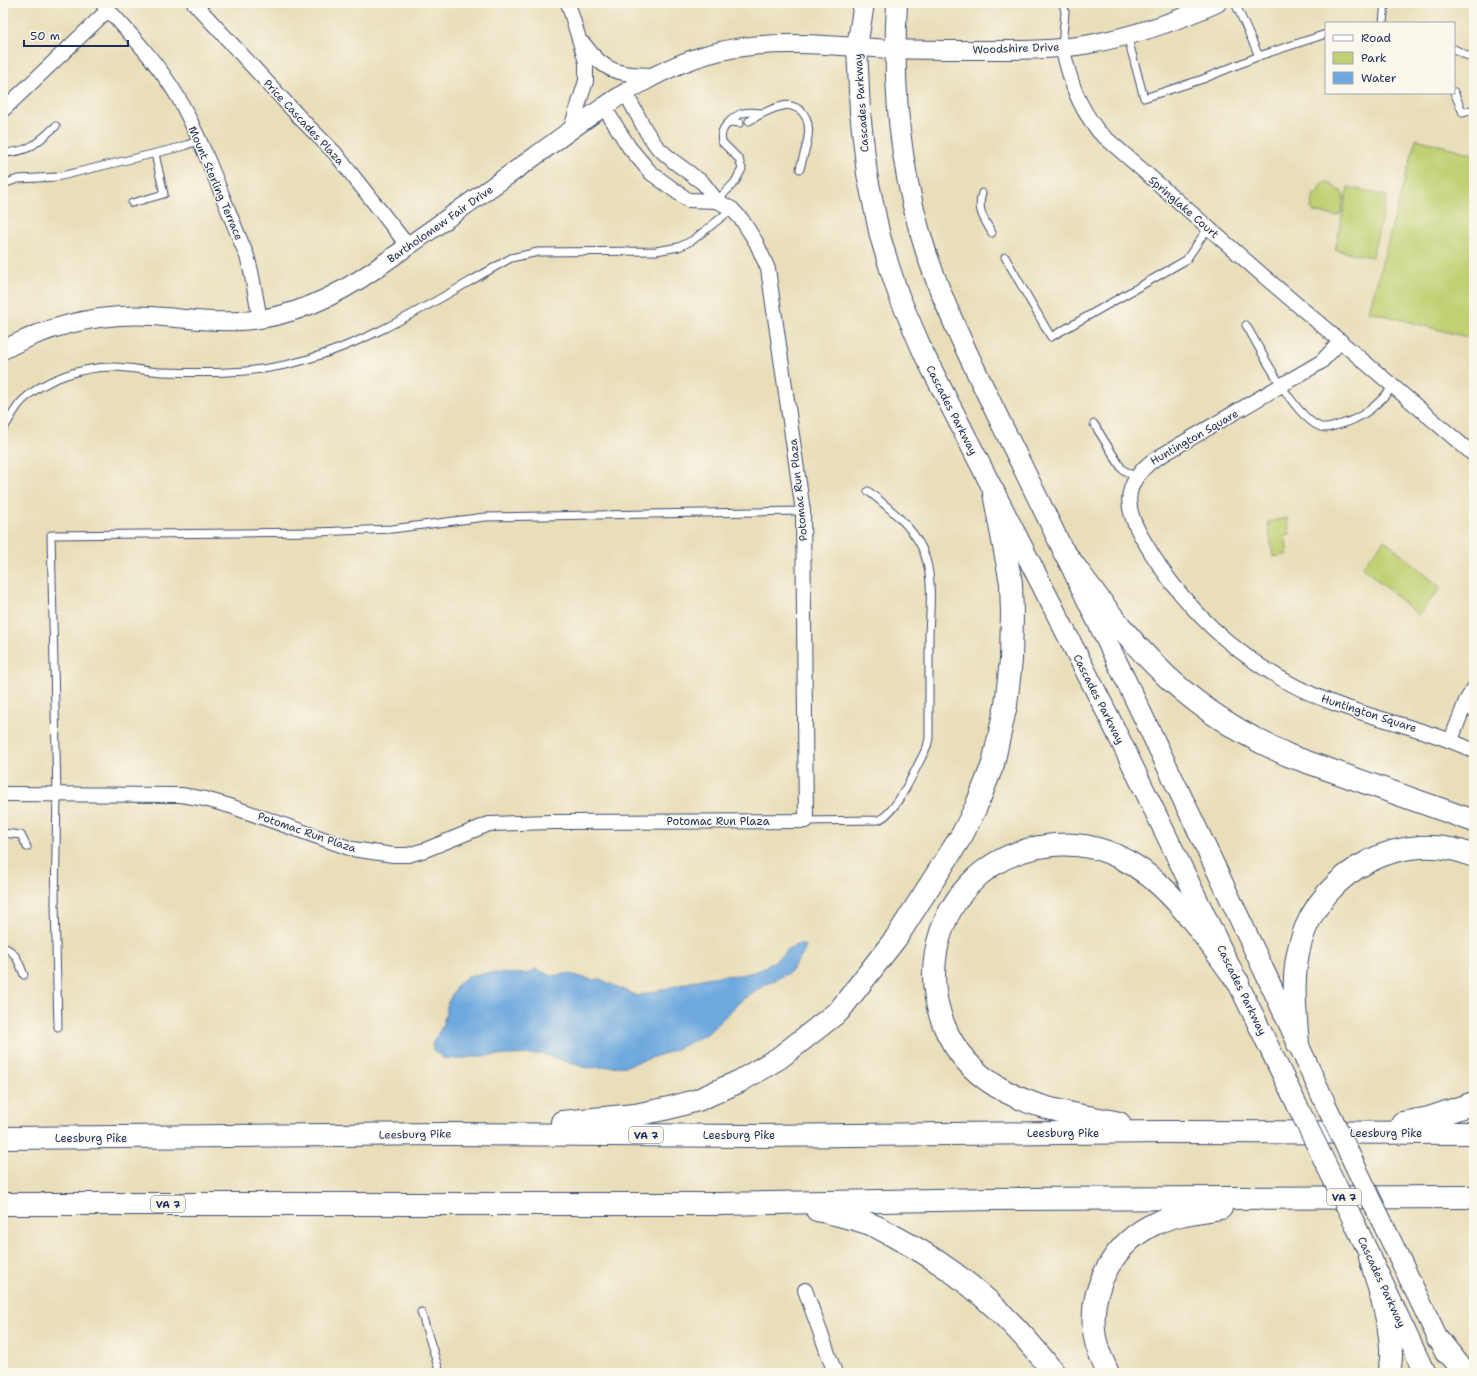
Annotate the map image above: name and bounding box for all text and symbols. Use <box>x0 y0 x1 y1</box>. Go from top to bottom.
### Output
scale bar <box>24 22 128 48</box>
legend <box>1325 22 1455 94</box>
text: 50 m <box>30 28 60 44</box>
text: Road <box>1361 30 1392 46</box>
street label: Woodshire Drive <box>972 39 1060 58</box>
text: Park <box>1361 50 1387 66</box>
street label: Cascades Parkway <box>851 53 872 153</box>
text: Water <box>1361 70 1397 86</box>
street label: Price Cascades Plaza <box>260 76 347 168</box>
street label: Mount Sterling Terrace <box>185 124 246 243</box>
street label: Springlake Court <box>1145 173 1222 242</box>
street label: Bartholomew Fair Drive <box>385 182 496 267</box>
street label: Cascades Parkway <box>922 363 981 458</box>
street label: Huntington Square <box>1147 406 1241 469</box>
street label: Potomac Run Plaza <box>786 438 811 542</box>
street label: Cascades Parkway <box>1069 652 1128 747</box>
street label: Huntington Square <box>1319 691 1418 736</box>
street label: Potomac Run Plaza <box>256 809 358 856</box>
street label: Potomac Run Plaza <box>667 814 770 829</box>
street label: Cascades Parkway <box>1213 943 1270 1038</box>
street label: Leesburg Pike <box>379 1126 451 1143</box>
street label: Leesburg Pike <box>1027 1126 1099 1141</box>
street label: Leesburg Pike <box>1350 1126 1422 1141</box>
road number: VA 7 <box>629 1127 663 1143</box>
street label: Leesburg Pike <box>703 1128 775 1143</box>
street label: Leesburg Pike <box>55 1131 127 1146</box>
road number: VA 7 <box>1327 1189 1361 1205</box>
road number: VA 7 <box>151 1196 185 1212</box>
street label: Cascades Parkway <box>1354 1234 1409 1330</box>

